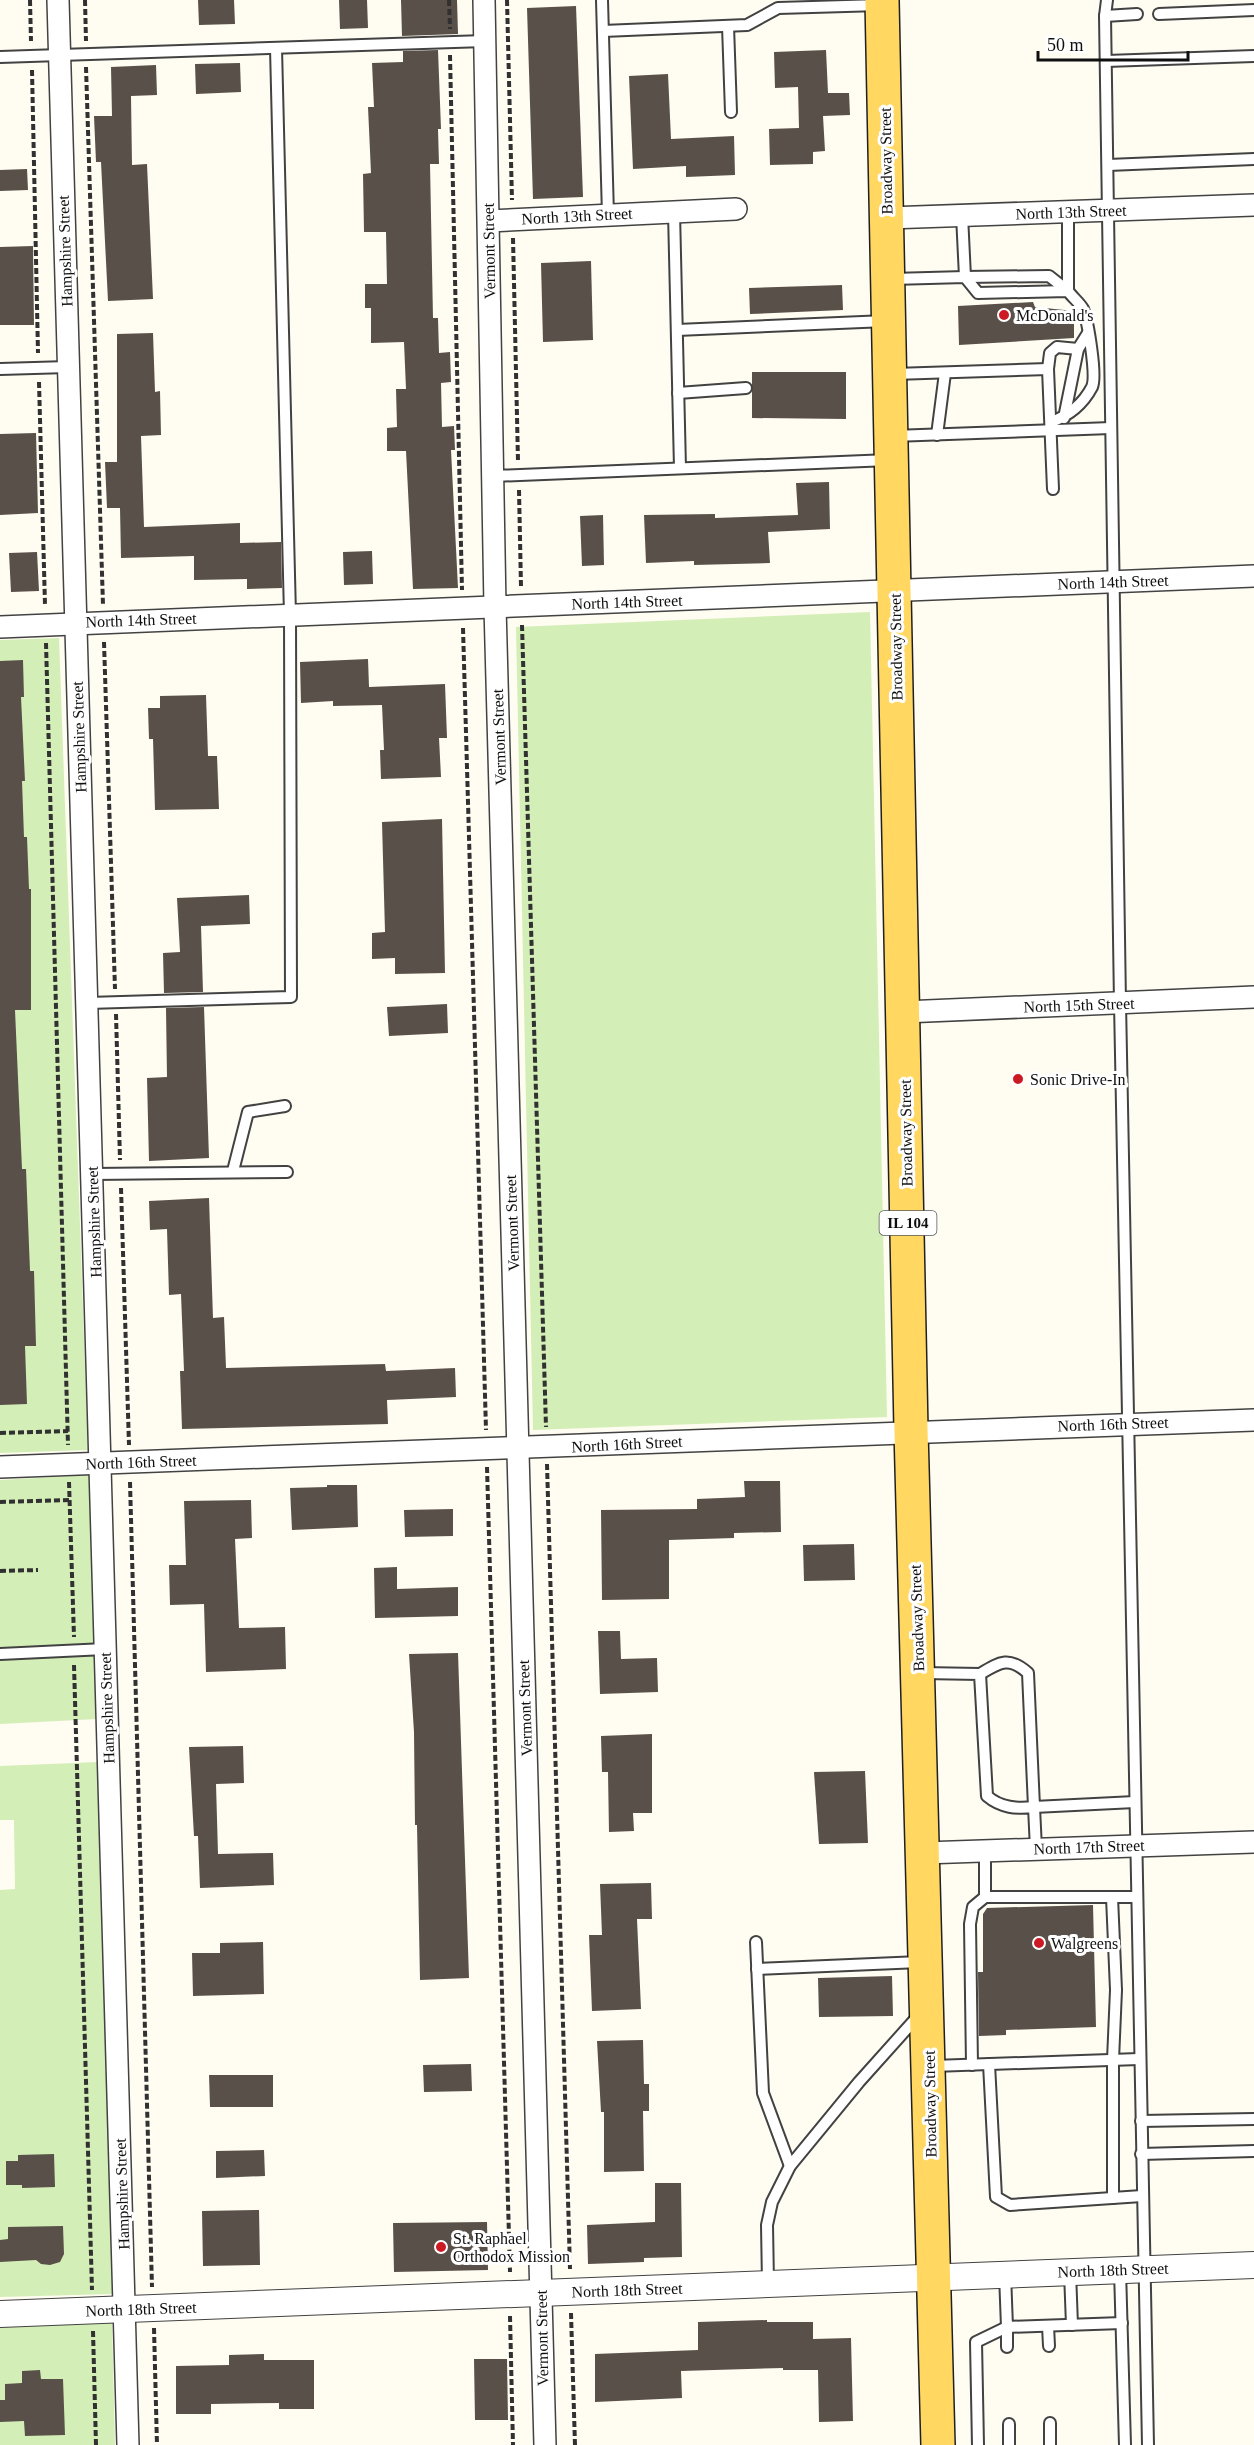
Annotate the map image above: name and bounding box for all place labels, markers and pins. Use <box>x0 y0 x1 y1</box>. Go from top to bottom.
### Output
place label: McDonald's <box>1016 307 1094 324</box>
marker: McDonald's <box>997 308 1011 322</box>
place label: Sonic Drive-In <box>1030 1071 1126 1088</box>
marker: Sonic Drive-In <box>1011 1072 1025 1086</box>
place label: Walgreens <box>1051 1935 1118 1953</box>
marker: Walgreens <box>1032 1936 1046 1950</box>
place label: St. Raphael Orthodox Mission <box>453 2230 570 2265</box>
marker: St. Raphael Orthodox Mission <box>434 2240 448 2254</box>

